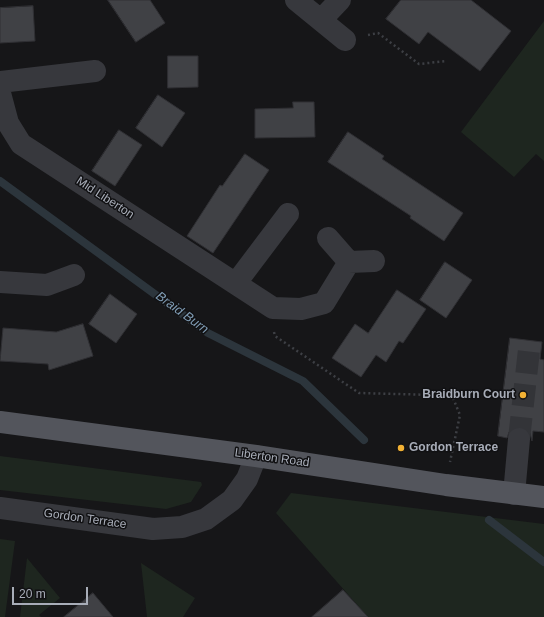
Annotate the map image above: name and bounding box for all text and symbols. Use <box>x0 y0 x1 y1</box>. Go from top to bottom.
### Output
street label: Mid Liberton <box>73 174 137 222</box>
water label: Braid Burn <box>153 289 211 337</box>
place label: Braidburn Court <box>422 388 515 402</box>
marker: Braidburn Court <box>518 390 528 400</box>
place label: Gordon Terrace <box>409 441 498 455</box>
marker: Gordon Terrace <box>396 443 406 453</box>
street label: Liberton Road <box>234 446 310 470</box>
street label: Gordon Terrace <box>43 506 127 532</box>
scale bar <box>14 579 90 605</box>
text: 20 m <box>19 587 46 601</box>

